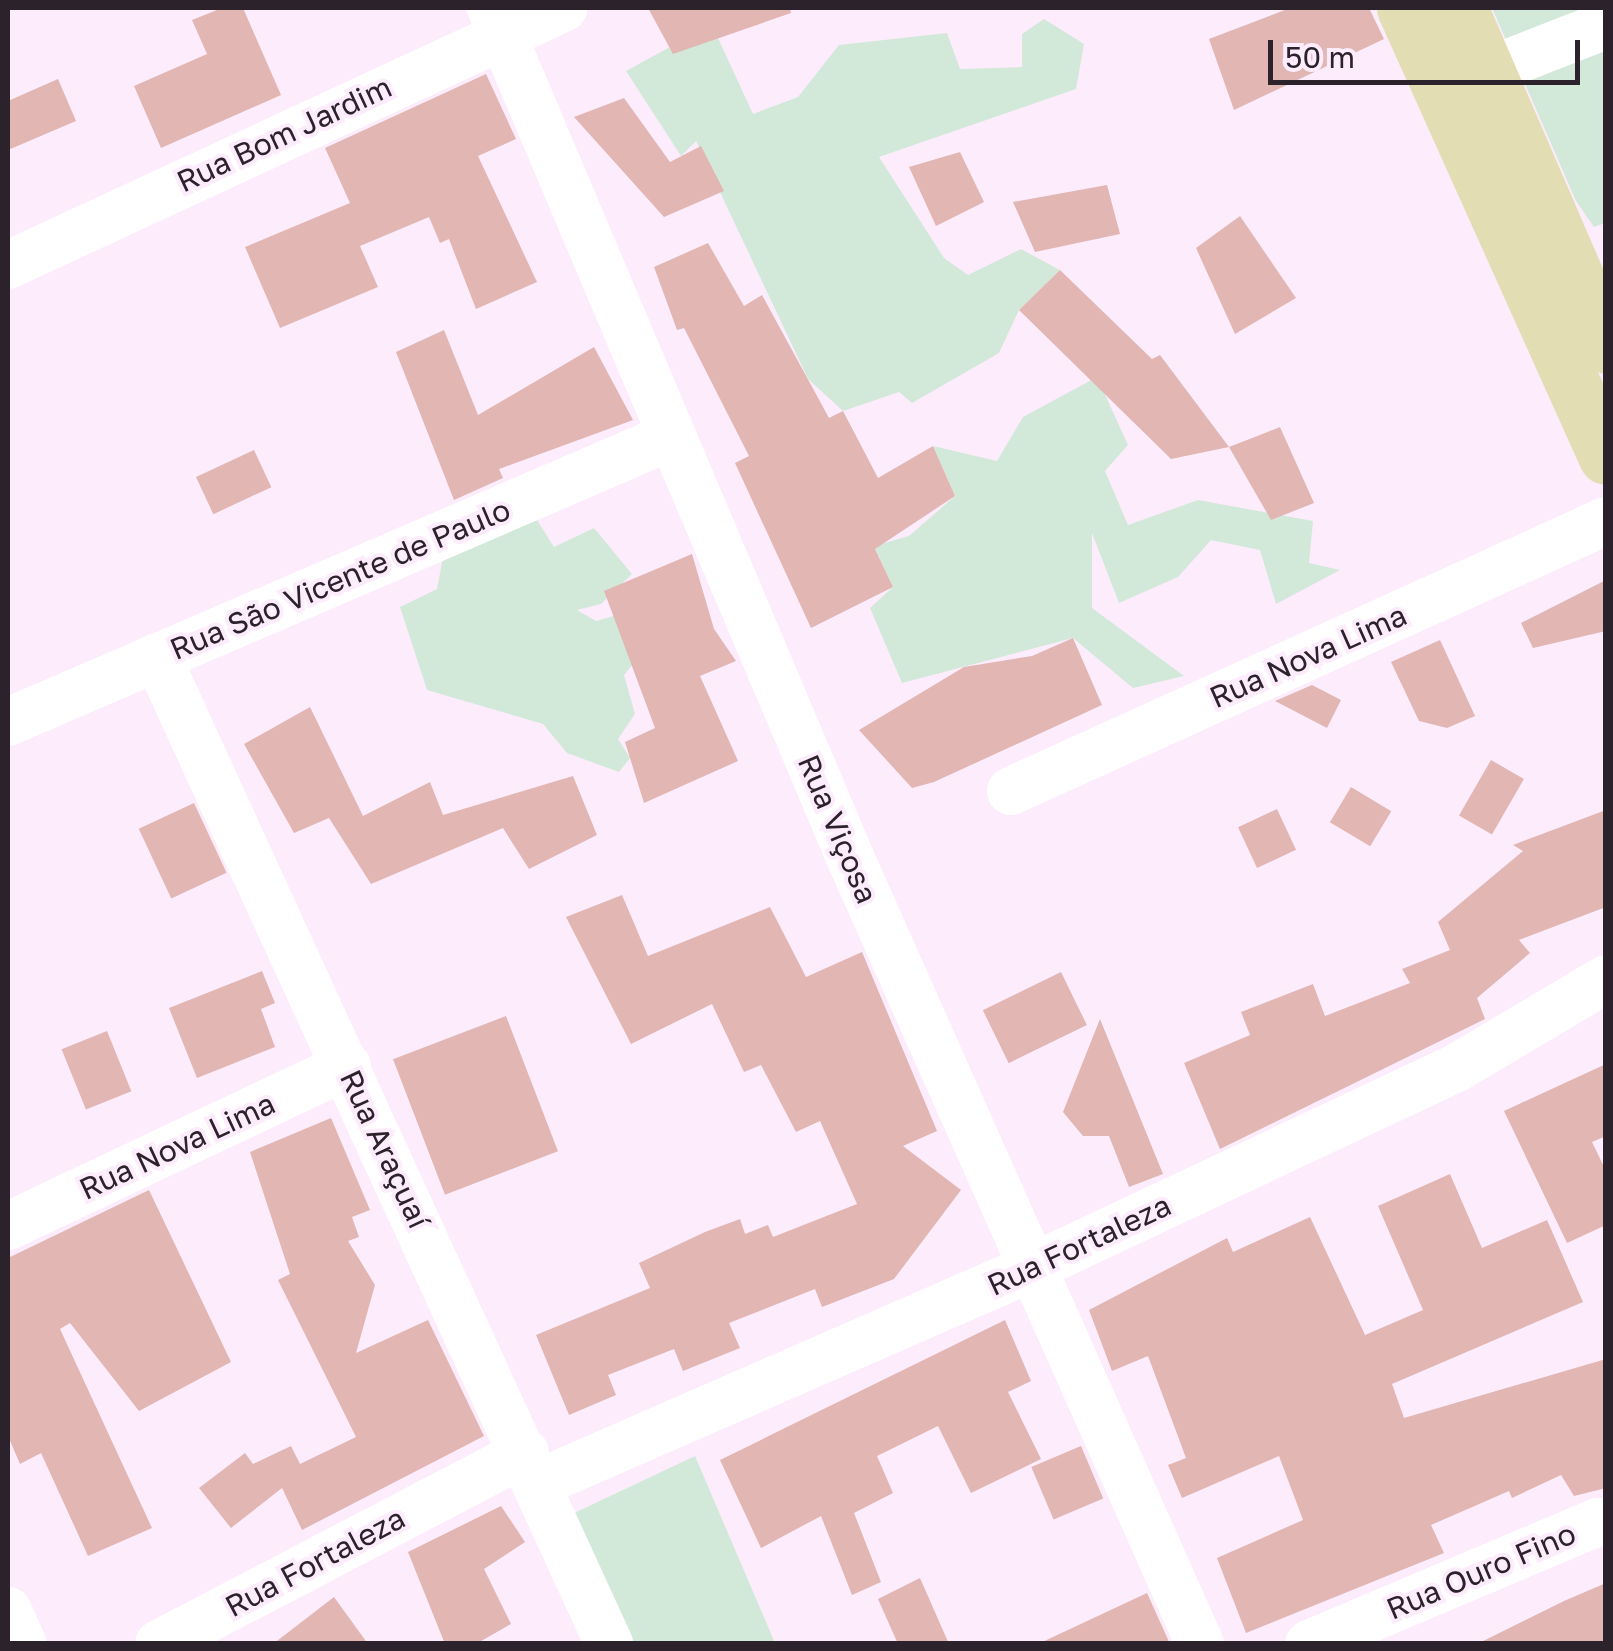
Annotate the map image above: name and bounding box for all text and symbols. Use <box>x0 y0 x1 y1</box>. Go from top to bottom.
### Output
scale bar <box>1273 20 1586 82</box>
text: 50 m <box>1285 39 1355 75</box>
street label: Rua Bom Jardim <box>171 69 397 199</box>
street label: Rua São Vicente de Paulo <box>164 491 516 667</box>
street label: Rua Nova Lima <box>1204 597 1412 715</box>
street label: Rua Viçosa <box>791 749 885 909</box>
street label: Rua Araçuaí <box>333 1064 437 1234</box>
street label: Rua Nova Lima <box>74 1085 280 1207</box>
street label: Rua Fortaleza <box>982 1187 1176 1303</box>
street label: Rua Fortaleza <box>219 1500 411 1624</box>
street label: Rua Ouro Fino <box>1381 1515 1581 1627</box>

